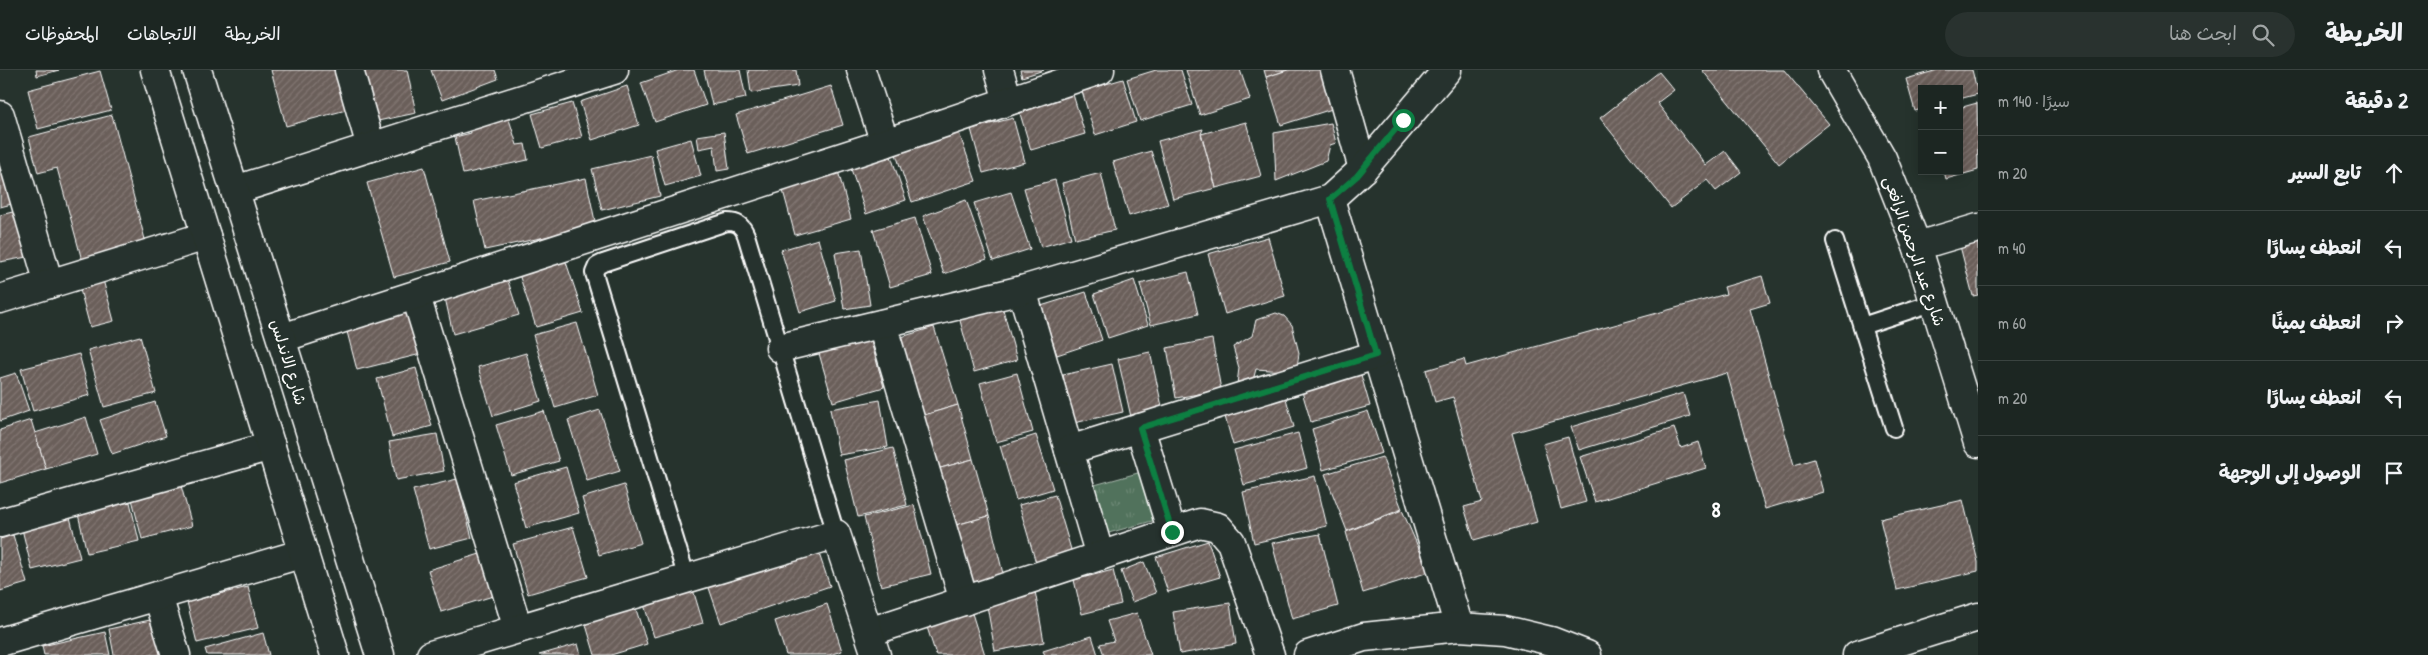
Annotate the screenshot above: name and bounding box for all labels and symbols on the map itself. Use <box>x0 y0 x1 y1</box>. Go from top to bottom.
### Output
route start <box>1392 109 1415 132</box>
street label: شارع عبد الرحمن الرافعى <box>1878 173 1951 329</box>
street label: شارع الاندلس <box>265 316 312 408</box>
district label: 8 <box>1711 495 1721 524</box>
route end <box>1161 521 1184 544</box>

